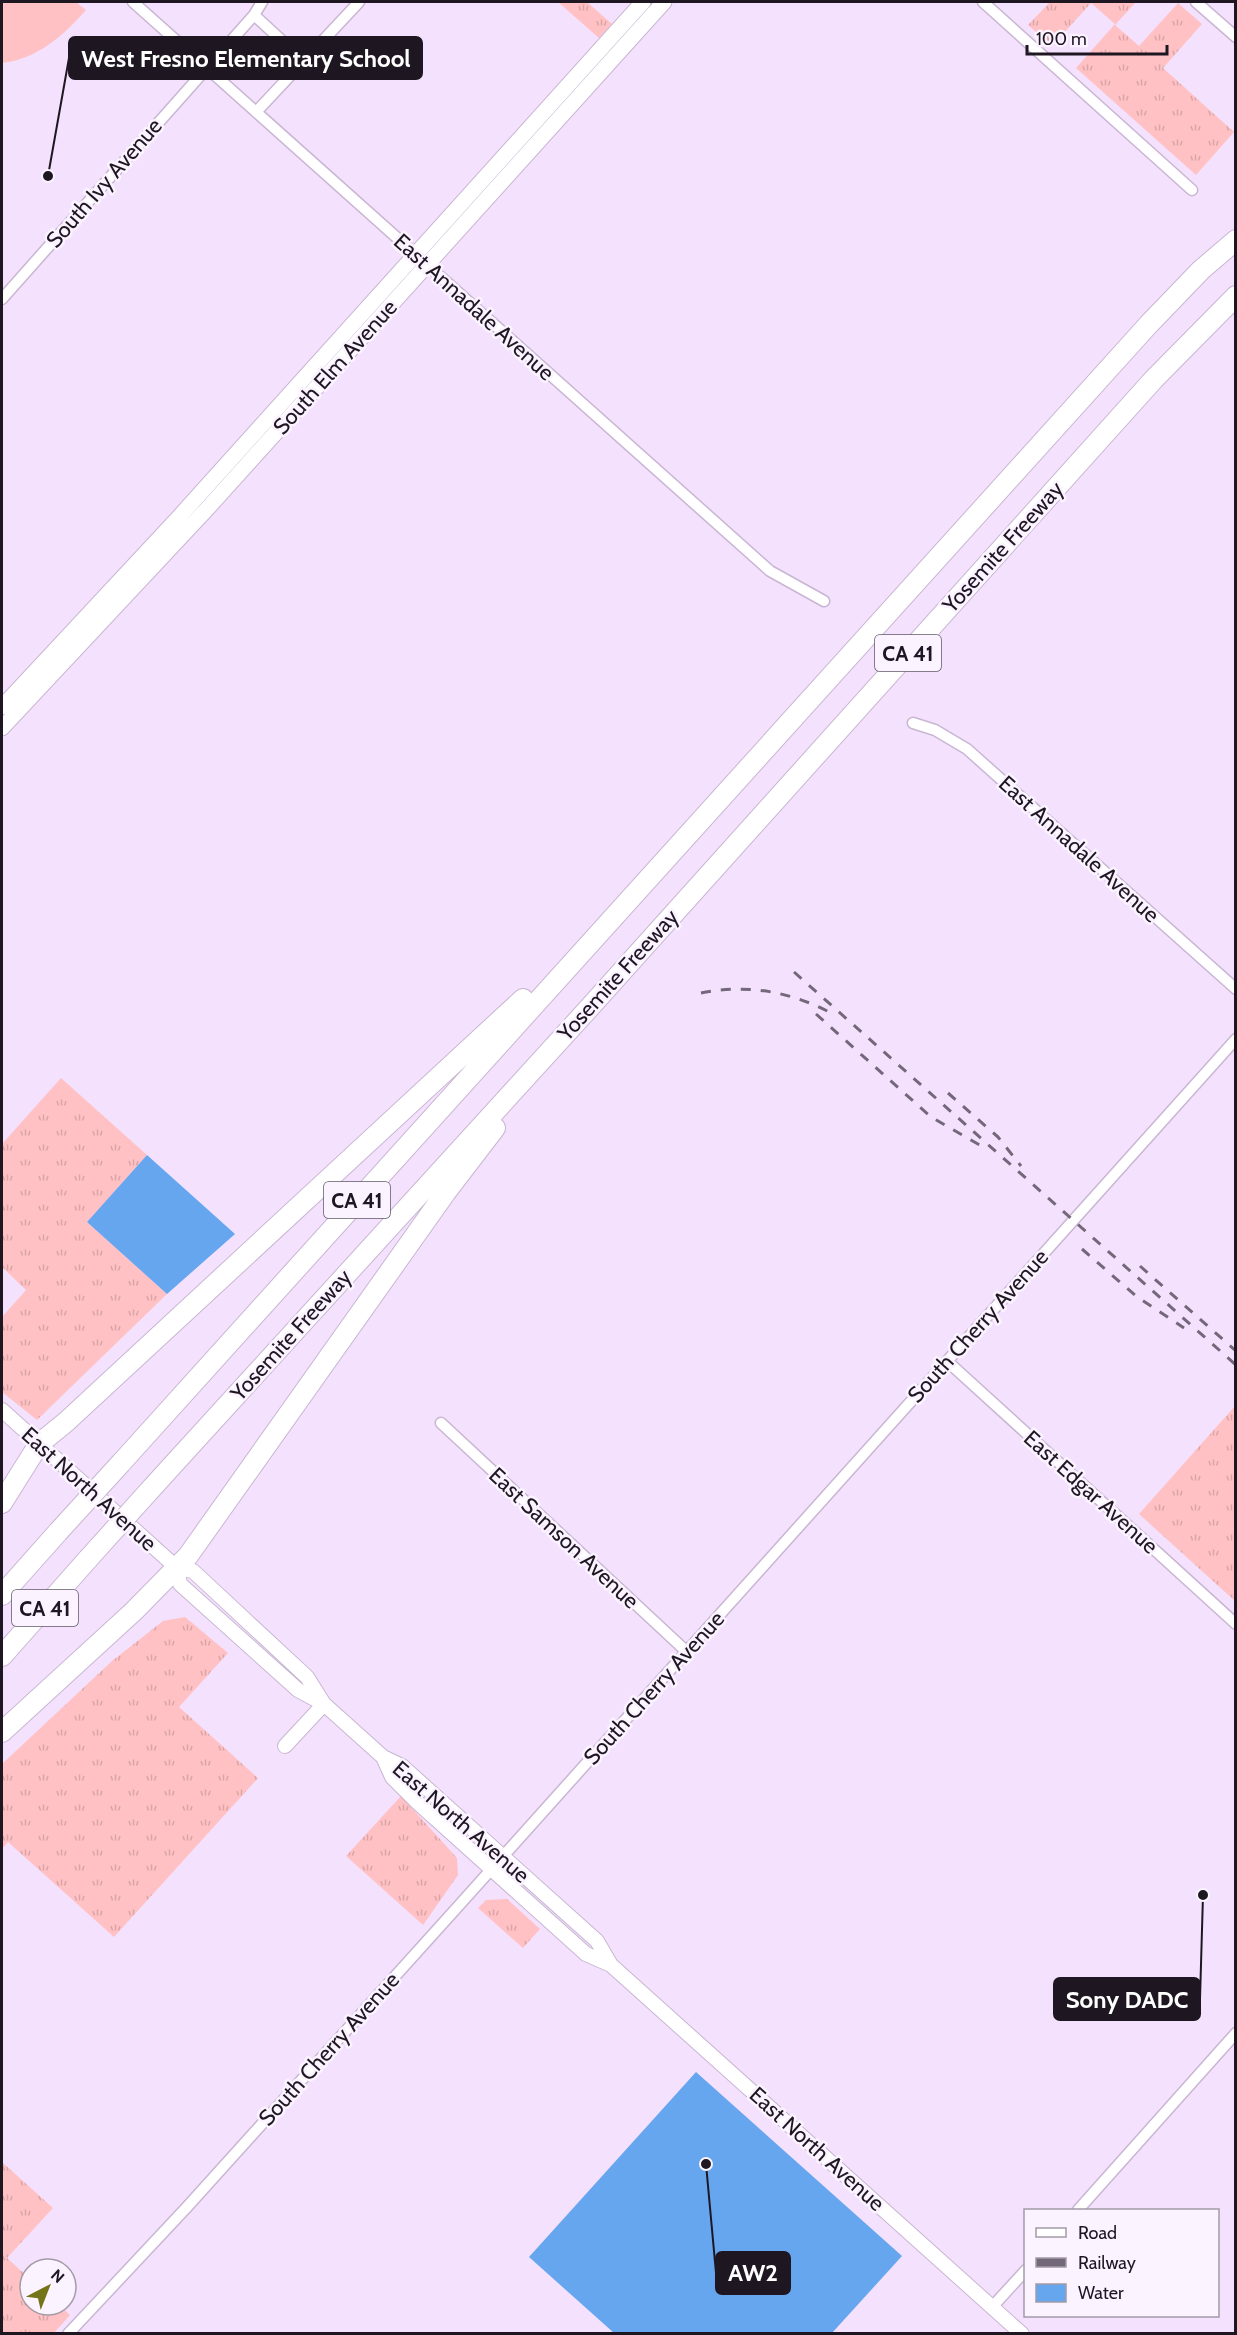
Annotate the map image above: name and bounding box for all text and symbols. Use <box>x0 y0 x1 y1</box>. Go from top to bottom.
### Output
scale bar <box>1027 18 1166 56</box>
text: 100 m <box>1036 28 1087 50</box>
callout: West Fresno Elementary School <box>69 37 422 79</box>
text: West Fresno Elementary School <box>81 44 411 73</box>
street label: South Ivy Avenue <box>40 113 168 253</box>
street label: East Annadale Avenue <box>388 228 560 386</box>
street label: South Elm Avenue <box>267 294 403 440</box>
street label: Yosemite Freeway <box>936 476 1069 619</box>
road number: CA 41 <box>875 635 941 671</box>
street label: East Annadale Avenue <box>993 770 1165 928</box>
street label: Yosemite Freeway <box>551 904 684 1047</box>
road number: CA 41 <box>324 1182 390 1218</box>
street label: South Cherry Avenue <box>902 1244 1054 1408</box>
street label: Yosemite Freeway <box>224 1264 357 1407</box>
street label: East North Avenue <box>16 1421 162 1557</box>
street label: East Edgar Avenue <box>1018 1425 1164 1559</box>
street label: East Samson Avenue <box>483 1462 645 1614</box>
road number: CA 41 <box>12 1590 78 1626</box>
street label: South Cherry Avenue <box>578 1606 730 1770</box>
street label: East North Avenue <box>387 1755 535 1889</box>
street label: South Cherry Avenue <box>253 1967 405 2131</box>
callout: Sony DADC <box>1054 1978 1200 2020</box>
text: Sony DADC <box>1066 1985 1188 2014</box>
street label: East North Avenue <box>744 2081 890 2217</box>
legend <box>1024 2209 1219 2317</box>
text: Road <box>1078 2222 1117 2244</box>
callout: AW2 <box>716 2252 790 2294</box>
text: Railway <box>1078 2252 1136 2274</box>
north arrow <box>18 2257 78 2317</box>
text: AW2 <box>728 2258 778 2287</box>
text: N <box>47 2265 68 2287</box>
text: Water <box>1078 2282 1124 2304</box>

